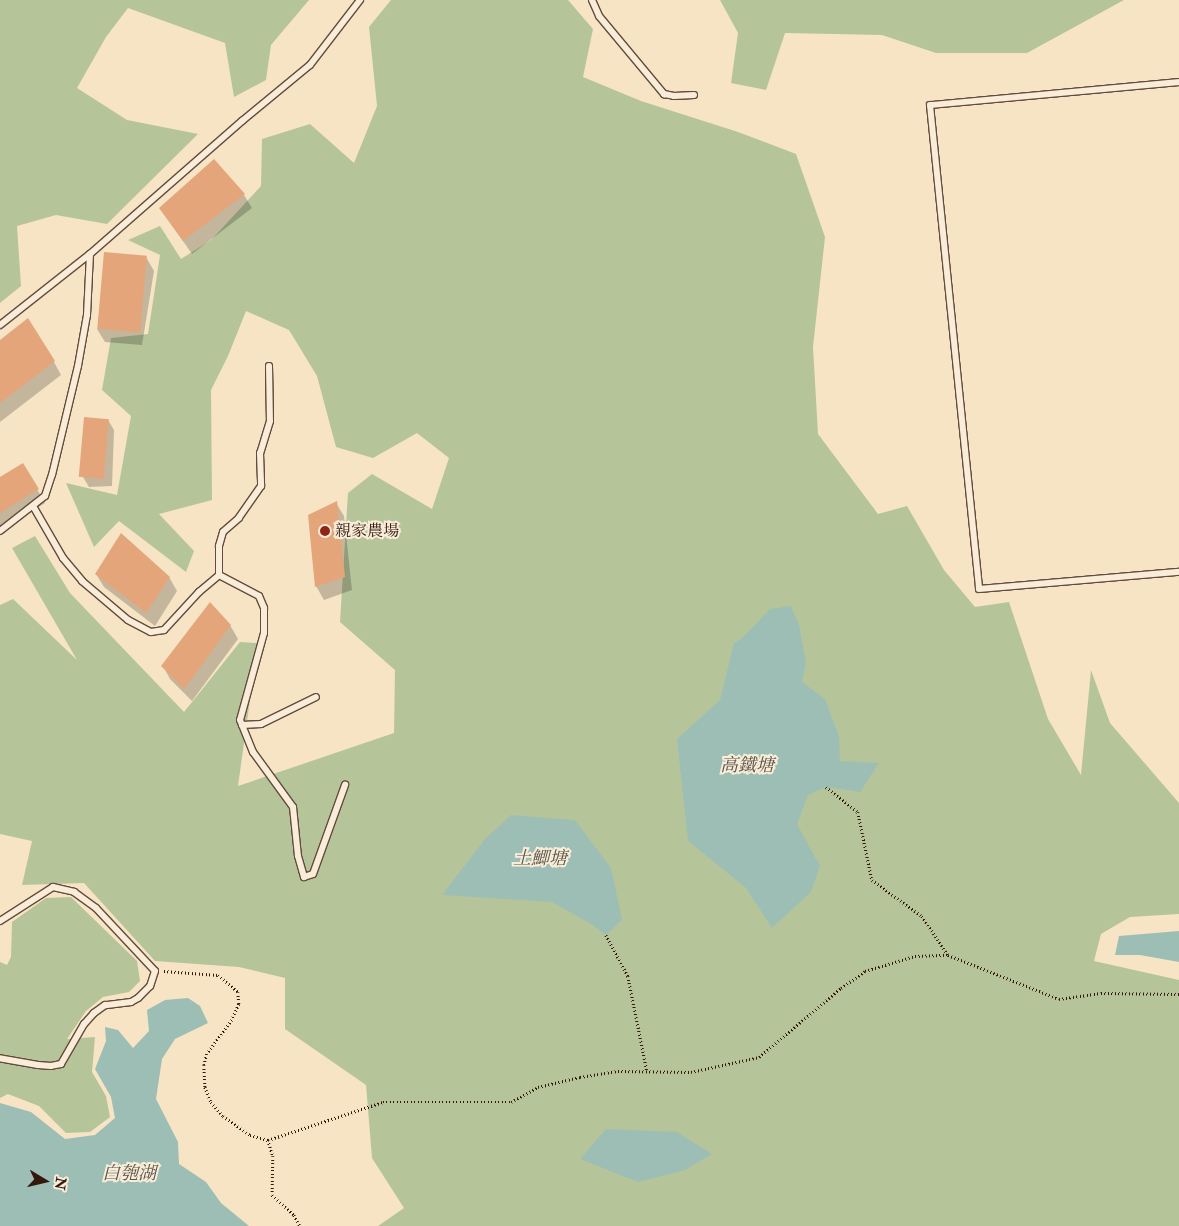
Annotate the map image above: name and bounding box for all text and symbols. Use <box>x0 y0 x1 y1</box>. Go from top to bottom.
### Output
place label: 親家農場 <box>335 521 399 541</box>
marker: 親家農場 <box>319 525 331 537</box>
water label: 高鐵塘 <box>720 755 774 777</box>
water label: 土鯽塘 <box>513 848 567 870</box>
north arrow <box>20 1156 70 1206</box>
water label: 白匏湖 <box>102 1163 156 1185</box>
text: N <box>51 1176 70 1191</box>

